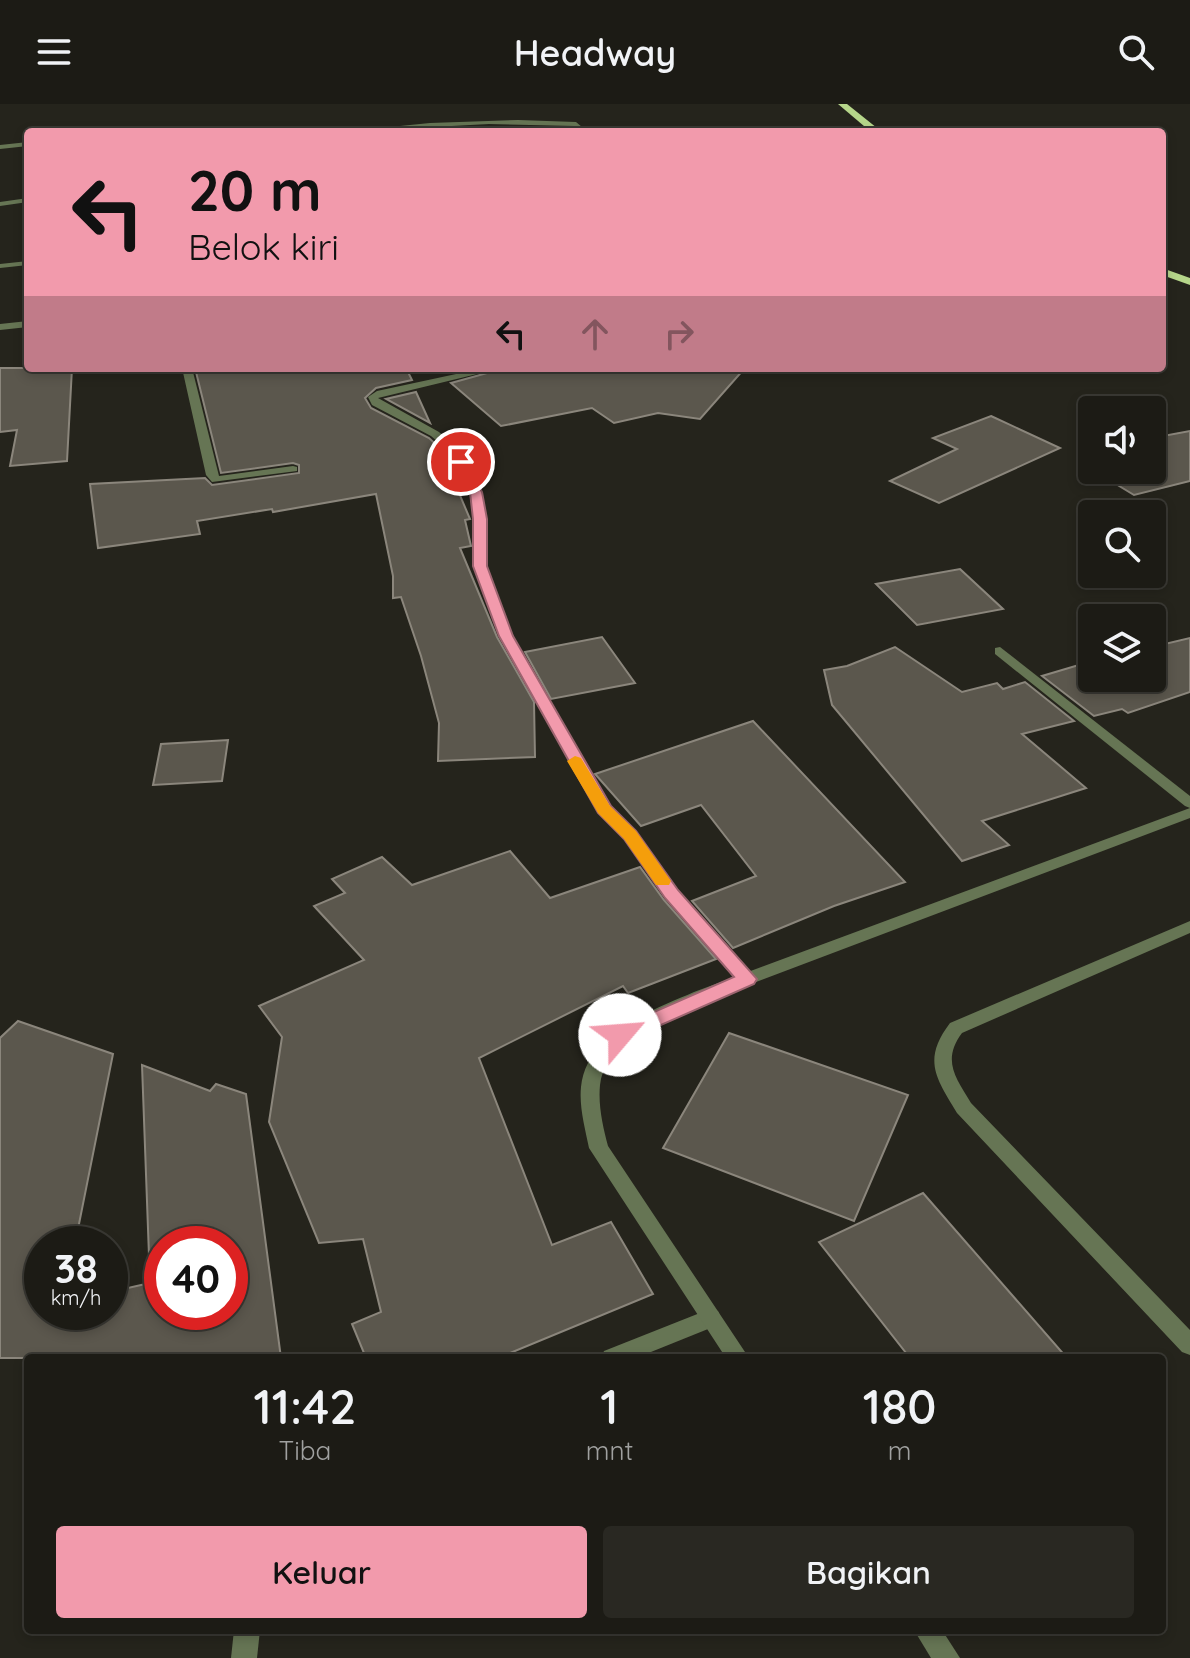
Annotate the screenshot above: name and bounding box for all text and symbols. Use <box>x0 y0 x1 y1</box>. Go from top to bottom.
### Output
icon: menu <box>32 30 76 74</box>
text: Headway <box>514 30 676 75</box>
icon: search <box>1114 30 1158 74</box>
text: 20 m <box>188 155 322 225</box>
icon: left <box>56 160 160 264</box>
text: Belok kiri <box>188 224 339 269</box>
icon: left <box>489 312 533 356</box>
icon: ahead <box>573 312 617 356</box>
icon: right <box>657 312 701 356</box>
map controls <box>1078 396 1166 692</box>
button: sound <box>1078 396 1166 484</box>
pin <box>427 428 495 496</box>
icon: arrive <box>439 440 483 484</box>
button: search <box>1078 500 1166 588</box>
button: layers <box>1078 604 1166 692</box>
position arrow <box>578 993 662 1077</box>
speed limit sign: 40 <box>144 1226 248 1330</box>
text: 38 <box>54 1243 98 1293</box>
text: km/h <box>51 1285 101 1310</box>
text: 11:42 <box>253 1376 356 1436</box>
text: 1 <box>600 1376 619 1436</box>
text: 180 <box>863 1376 937 1436</box>
text: Tiba <box>278 1434 331 1467</box>
text: mnt <box>586 1434 633 1467</box>
text: m <box>888 1434 912 1467</box>
button: Keluar <box>56 1526 587 1618</box>
button: Bagikan <box>603 1526 1134 1618</box>

